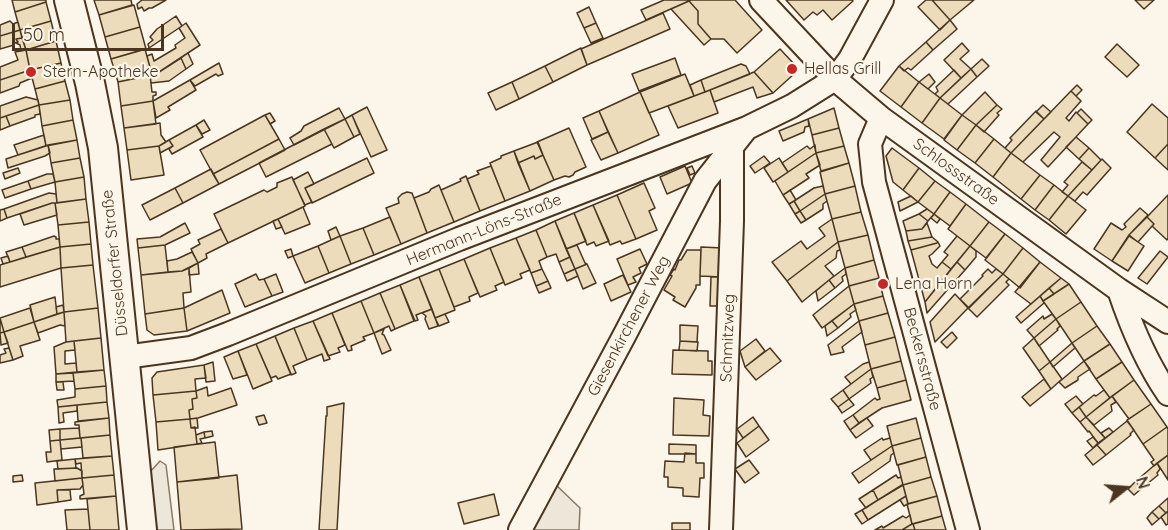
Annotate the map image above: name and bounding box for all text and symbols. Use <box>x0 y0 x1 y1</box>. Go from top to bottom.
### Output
scale bar <box>15 12 166 50</box>
text: 50 m <box>23 23 65 46</box>
place label: Hellas Grill <box>804 59 882 79</box>
place label: Stern-Apotheke <box>43 62 159 82</box>
marker: Hellas Grill <box>785 62 799 76</box>
marker: Stern-Apotheke <box>24 65 38 79</box>
street label: Schlossstraße <box>909 134 1003 210</box>
street label: Düsseldorfer Straße <box>98 189 132 337</box>
street label: Hermann-Löns-Straße <box>404 190 564 270</box>
street label: Giesenkirchener Weg <box>584 252 674 400</box>
place label: Lena Horn <box>895 274 972 294</box>
marker: Lena Horn <box>876 277 890 291</box>
street label: Schmitzweg <box>717 293 739 383</box>
street label: Beckersstraße <box>899 305 945 413</box>
north arrow <box>1096 458 1156 518</box>
text: N <box>1132 474 1154 491</box>

